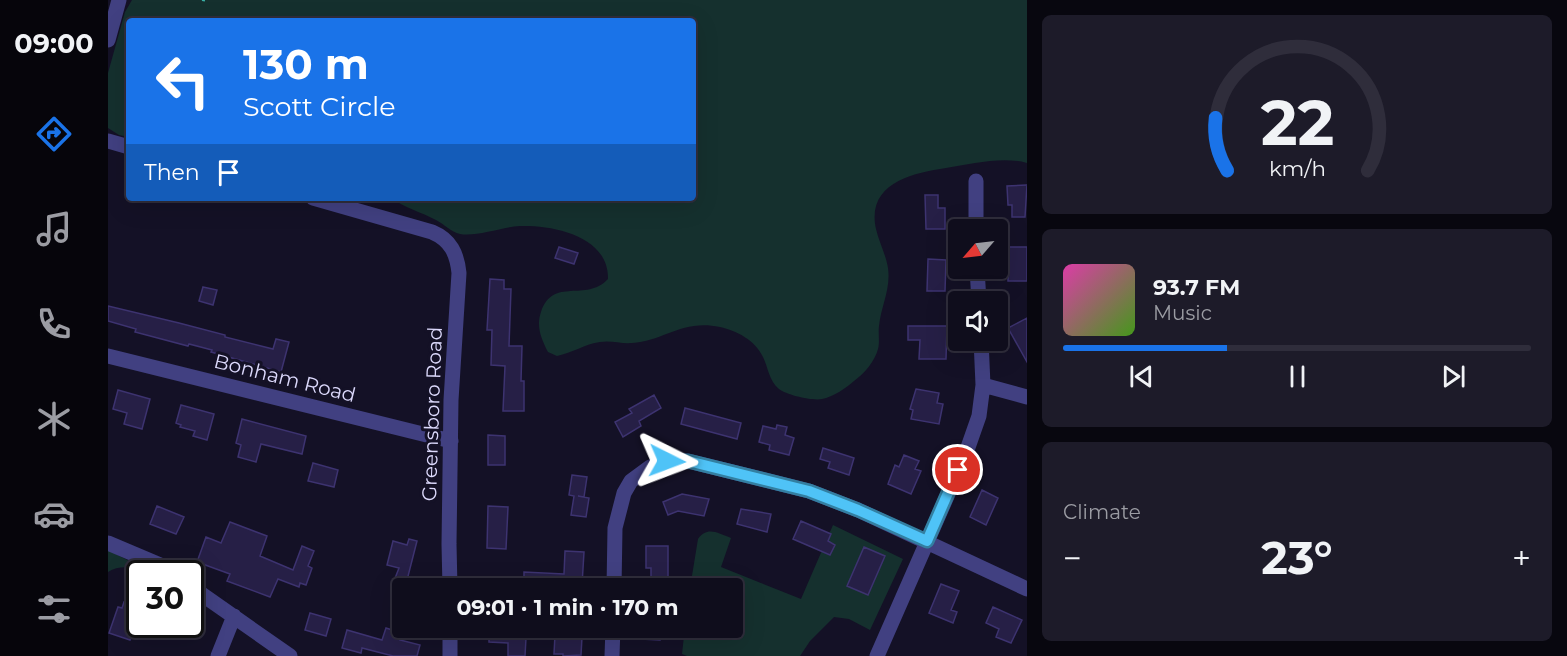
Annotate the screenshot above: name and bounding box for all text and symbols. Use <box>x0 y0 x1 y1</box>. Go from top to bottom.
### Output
text: 09:00 <box>14 27 94 60</box>
text: 130 m <box>243 38 369 90</box>
icon: left <box>144 42 222 120</box>
text: 22 <box>1260 86 1334 162</box>
text: Scott Circle <box>243 90 396 123</box>
icon: directions <box>33 113 75 155</box>
icon: arrive <box>212 156 245 189</box>
text: km/h <box>1268 156 1326 182</box>
text: Then <box>144 159 200 186</box>
icon: music <box>33 208 75 250</box>
north arrow <box>948 219 1008 279</box>
map controls <box>948 219 1008 351</box>
text: 93.7 FM <box>1153 274 1240 301</box>
button: sound <box>948 291 1008 351</box>
text: Music <box>1153 301 1212 325</box>
icon: phone <box>33 303 75 345</box>
street label: Greensboro Road <box>417 326 447 502</box>
street label: Bonham Road <box>212 349 358 407</box>
icon: previous <box>1125 360 1158 393</box>
icon: pause <box>1281 360 1314 393</box>
icon: next <box>1437 360 1470 393</box>
icon: climate <box>33 398 75 440</box>
position arrow <box>635 429 699 493</box>
pin <box>932 444 983 495</box>
icon: arrive <box>941 453 974 486</box>
icon: car <box>33 493 75 535</box>
text: Climate <box>1063 500 1141 524</box>
text: 23° <box>1261 530 1333 585</box>
text: − <box>1063 538 1082 578</box>
text: + <box>1512 538 1531 578</box>
speed limit sign: 30 <box>126 560 204 638</box>
icon: filters <box>33 588 75 630</box>
text: 09:01 · 1 min · 170 m <box>456 594 679 621</box>

